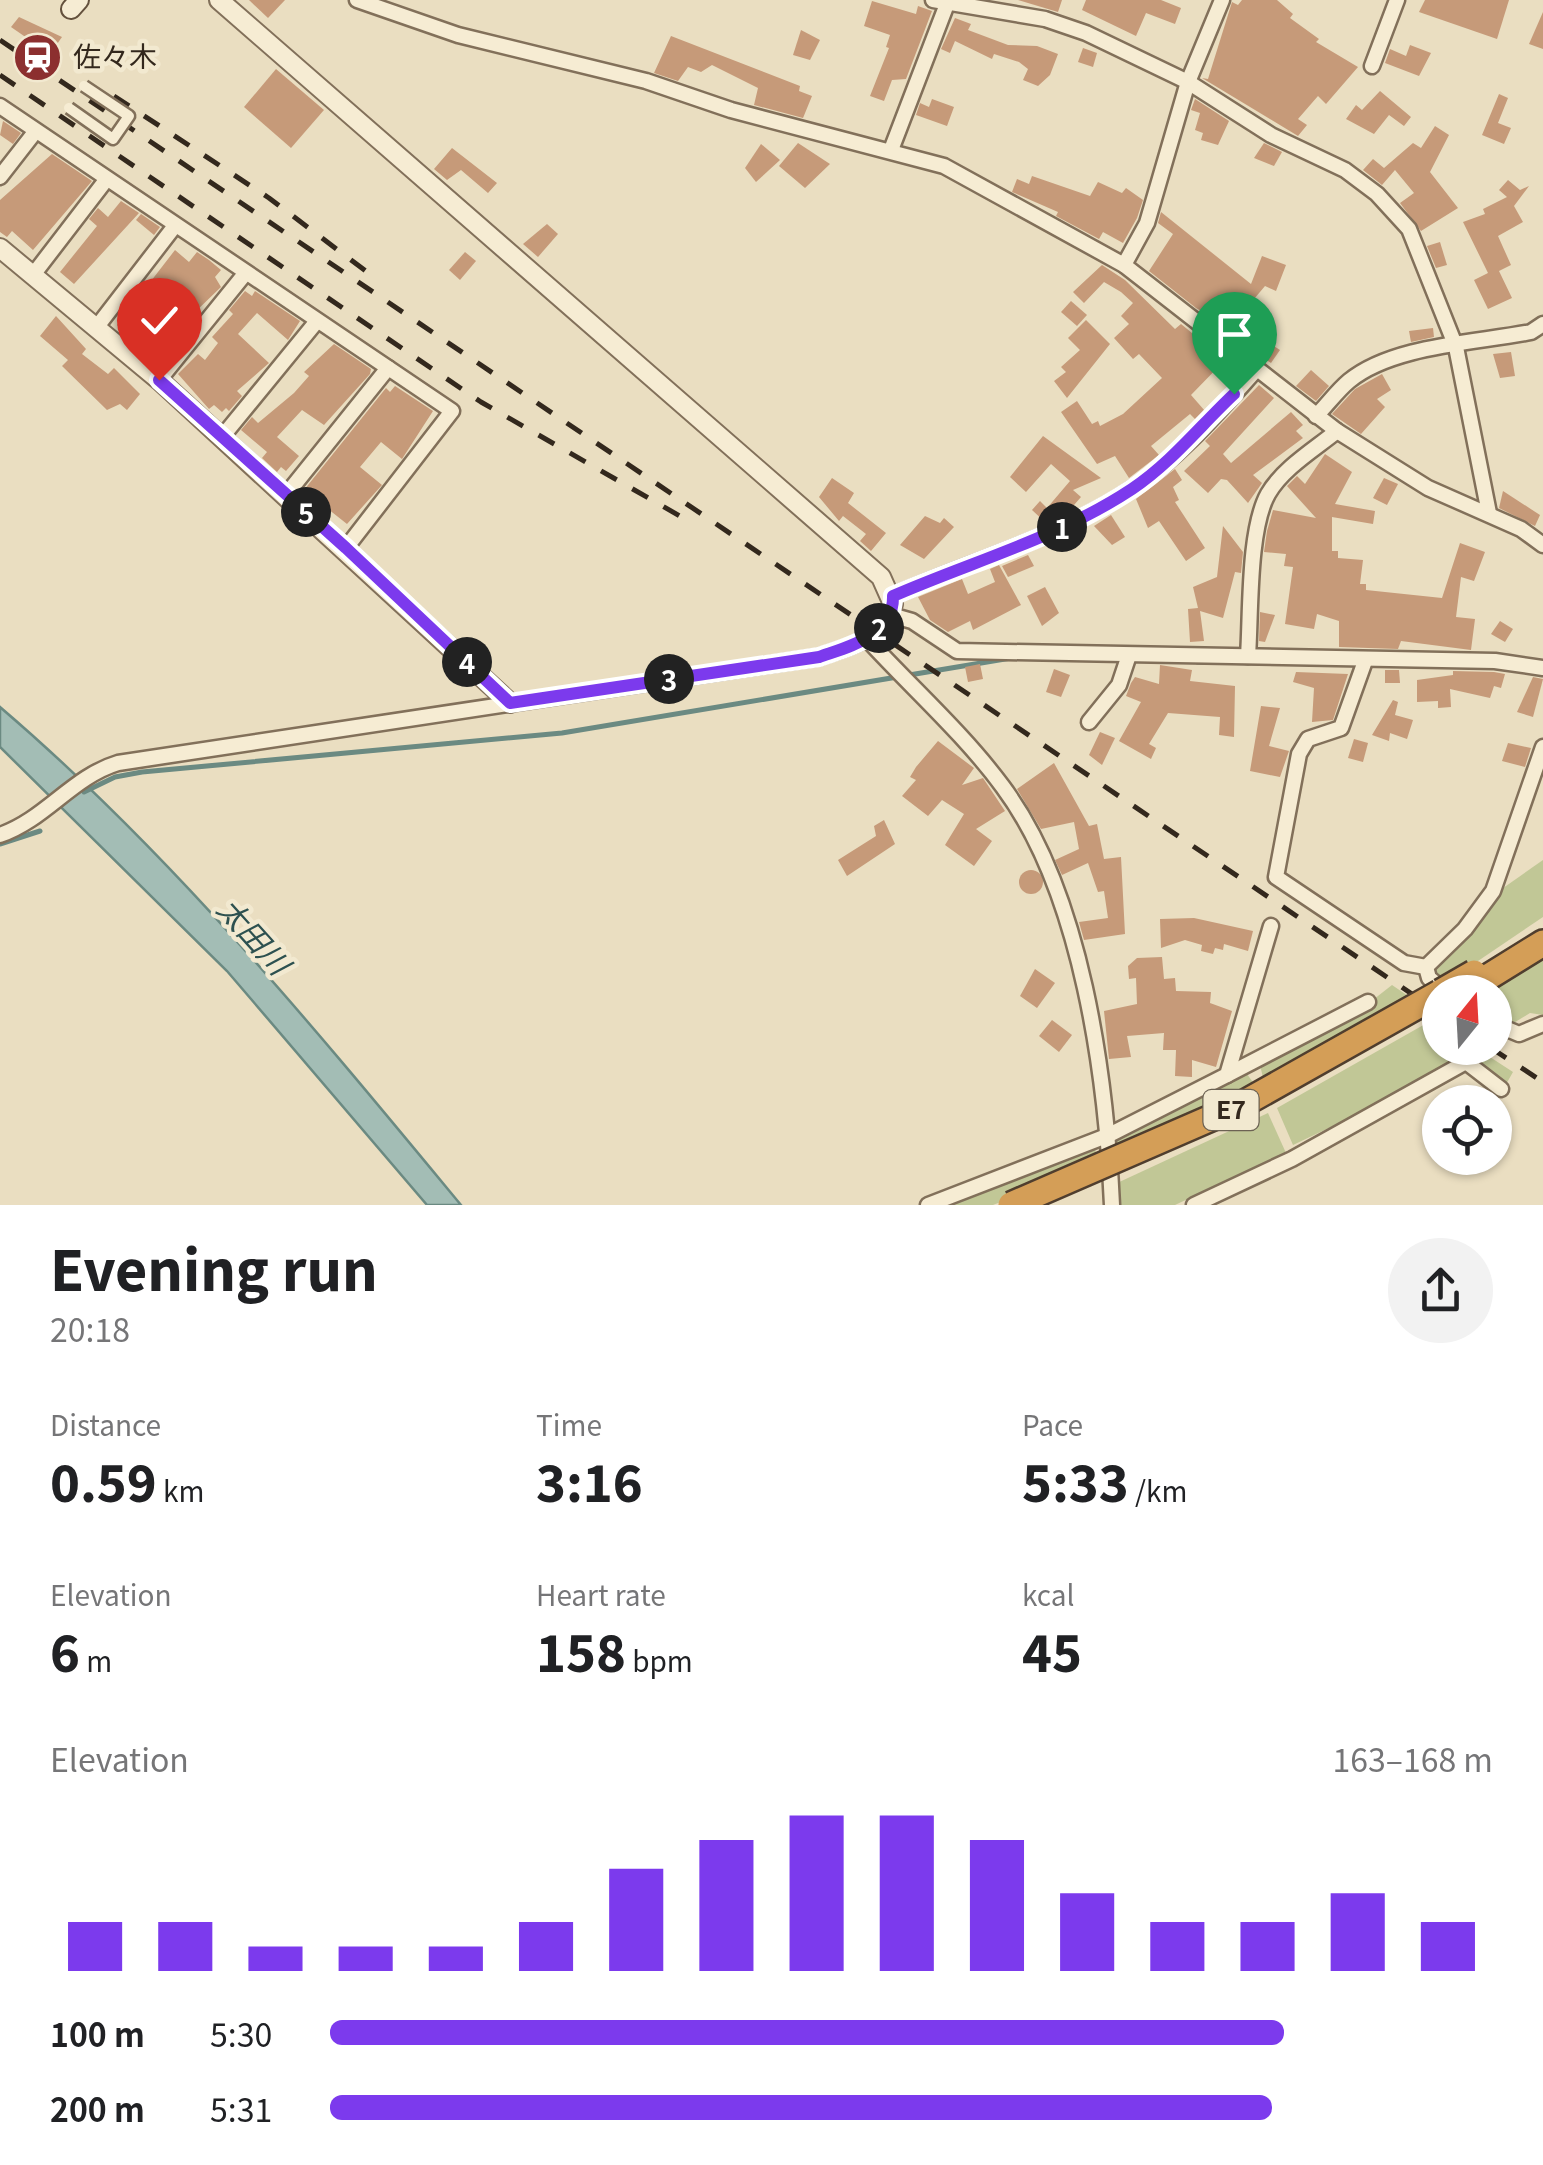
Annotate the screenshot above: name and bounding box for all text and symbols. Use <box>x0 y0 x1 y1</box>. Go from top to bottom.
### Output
station icon: 佐々木 <box>12 31 64 83</box>
place label: 佐々木 <box>73 35 157 75</box>
pin <box>117 278 202 381</box>
pin <box>1192 292 1277 395</box>
icon: check <box>132 293 187 348</box>
icon: arrive <box>1207 307 1262 362</box>
pin: 5 <box>281 487 331 537</box>
text: 5 <box>298 492 314 532</box>
pin: 1 <box>1037 502 1087 552</box>
text: 1 <box>1054 507 1070 547</box>
pin: 2 <box>854 603 904 653</box>
text: 2 <box>871 608 887 648</box>
pin: 4 <box>442 637 492 687</box>
text: 4 <box>459 642 475 682</box>
pin: 3 <box>644 654 694 704</box>
text: 3 <box>661 659 677 699</box>
water label: 太田川 <box>209 887 304 985</box>
north arrow <box>1422 975 1512 1065</box>
map controls <box>1422 975 1512 1175</box>
button: locate <box>1422 1085 1512 1175</box>
road number: E7 <box>1204 1090 1258 1130</box>
text: Evening run <box>50 1227 378 1307</box>
button: share <box>1388 1238 1493 1343</box>
text: 20:18 <box>50 1305 130 1351</box>
text: Distance <box>50 1404 161 1444</box>
text: Time <box>536 1404 602 1444</box>
text: Pace <box>1022 1404 1083 1444</box>
text: 0.59 <box>50 1444 157 1516</box>
text: 3:16 <box>536 1444 643 1516</box>
text: 5:33 <box>1022 1444 1129 1516</box>
text: km <box>157 1470 204 1510</box>
text: /km <box>1129 1470 1187 1510</box>
text: Elevation <box>50 1574 172 1614</box>
text: Heart rate <box>536 1574 666 1614</box>
text: kcal <box>1022 1574 1074 1614</box>
text: 6 <box>50 1614 80 1686</box>
text: 158 <box>536 1614 626 1686</box>
text: 45 <box>1022 1614 1082 1686</box>
text: m <box>80 1640 112 1680</box>
text: bpm <box>626 1640 693 1680</box>
text: Elevation <box>50 1735 189 1781</box>
text: 163–168 m <box>1332 1735 1493 1781</box>
text: 100 m <box>50 2010 145 2056</box>
text: 5:30 <box>210 2010 272 2056</box>
text: 200 m <box>50 2085 145 2131</box>
text: 5:31 <box>210 2085 272 2131</box>

